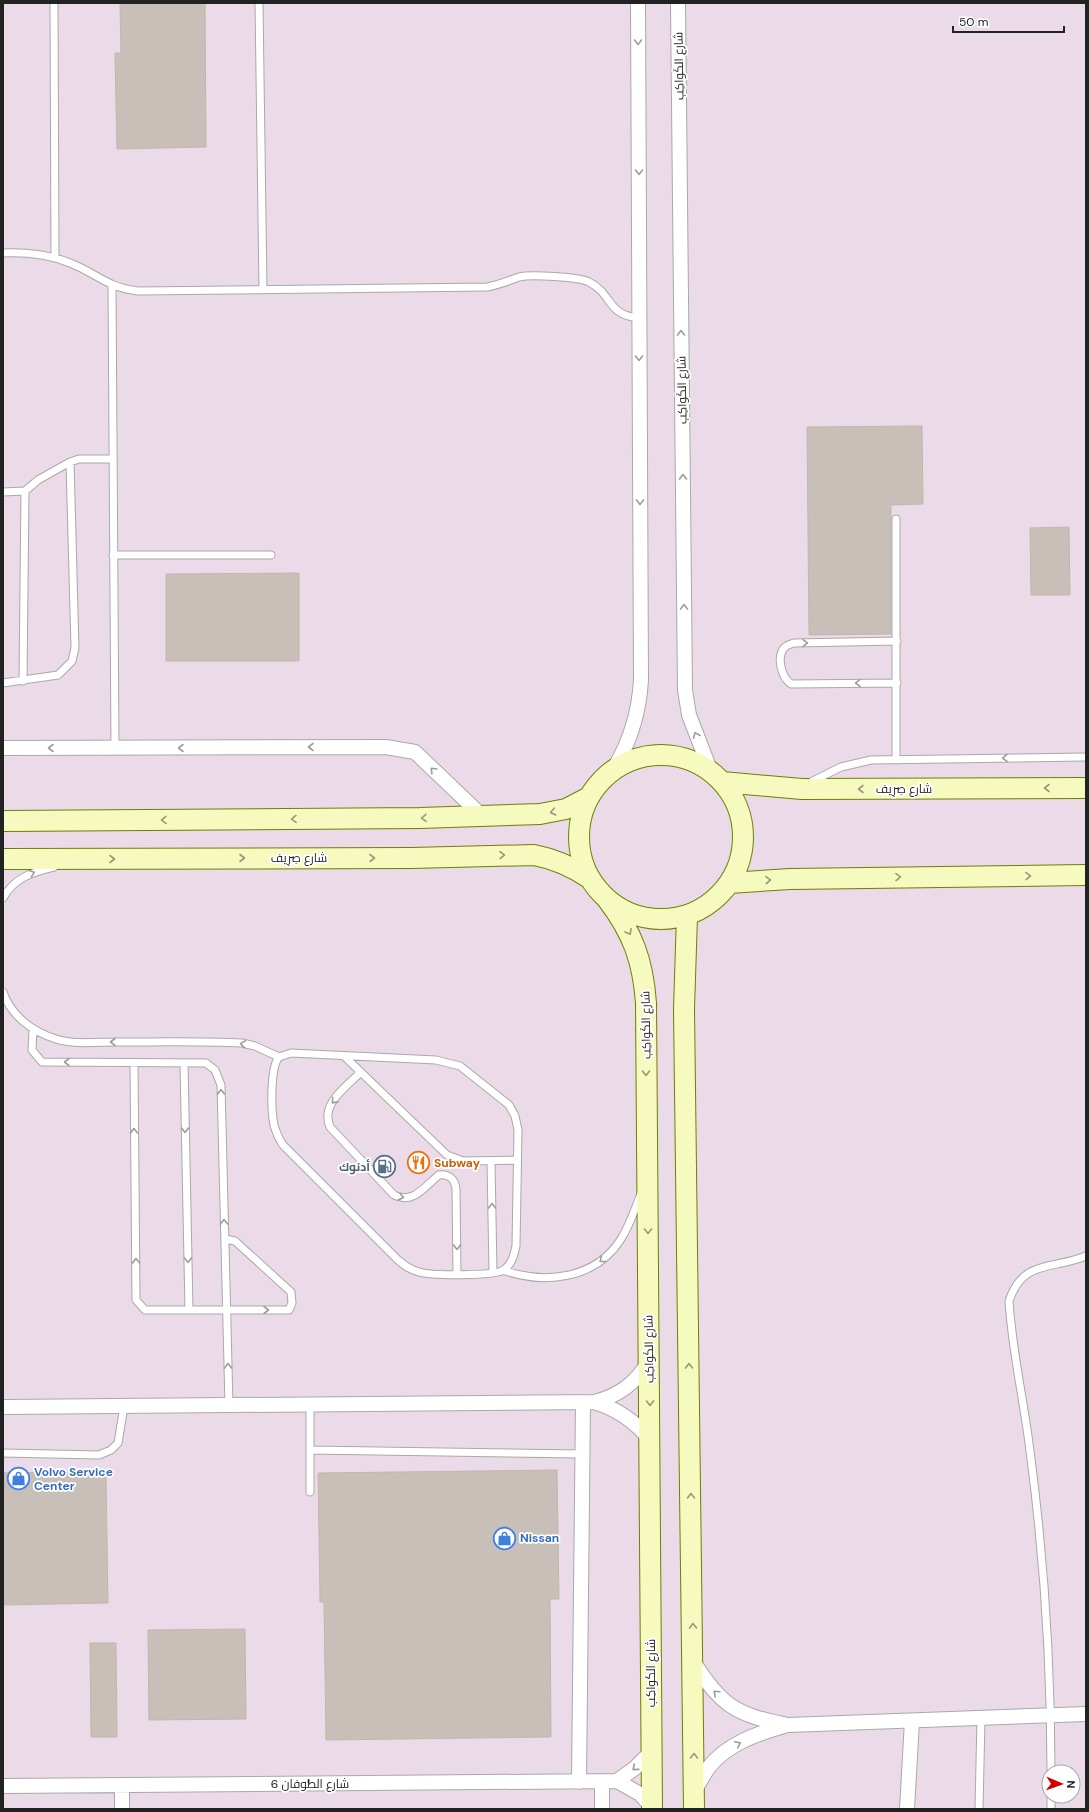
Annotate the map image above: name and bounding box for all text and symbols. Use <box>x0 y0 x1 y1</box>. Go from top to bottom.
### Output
scale bar <box>953 8 1064 34</box>
text: 50 m <box>959 14 988 30</box>
street label: شارع الكَواكِب <box>670 32 688 100</box>
one-way arrow <box>634 39 642 45</box>
one-way arrow <box>634 169 643 175</box>
one-way arrow <box>677 330 685 336</box>
one-way arrow <box>635 355 644 361</box>
street label: شارع الكَواكِب <box>673 356 691 424</box>
one-way arrow <box>679 474 687 480</box>
one-way arrow <box>636 499 644 505</box>
one-way arrow <box>680 604 688 610</box>
one-way arrow <box>802 638 808 647</box>
one-way arrow <box>855 679 861 687</box>
one-way arrow <box>693 732 701 739</box>
one-way arrow <box>308 743 314 751</box>
one-way arrow <box>48 744 54 752</box>
one-way arrow <box>178 744 184 752</box>
one-way arrow <box>1002 754 1008 763</box>
one-way arrow <box>430 767 438 775</box>
street label: شارع صِرِيف <box>876 781 932 797</box>
one-way arrow <box>1044 784 1050 792</box>
one-way arrow <box>858 785 864 793</box>
one-way arrow <box>550 807 557 815</box>
one-way arrow <box>421 813 427 822</box>
one-way arrow <box>291 815 297 823</box>
one-way arrow <box>161 816 167 824</box>
street label: شارع صِرِيف <box>271 850 327 866</box>
one-way arrow <box>499 850 505 859</box>
one-way arrow <box>239 854 245 862</box>
one-way arrow <box>369 854 375 862</box>
one-way arrow <box>109 855 115 863</box>
one-way arrow <box>28 870 35 878</box>
one-way arrow <box>1025 871 1031 880</box>
one-way arrow <box>895 873 901 881</box>
one-way arrow <box>765 876 771 885</box>
one-way arrow <box>624 928 631 935</box>
street label: شارع الكَواكِب <box>637 991 655 1059</box>
one-way arrow <box>110 1038 116 1046</box>
one-way arrow <box>240 1040 246 1049</box>
one-way arrow <box>64 1058 70 1066</box>
one-way arrow <box>642 1070 651 1076</box>
one-way arrow <box>217 1089 225 1095</box>
one-way arrow <box>331 1096 338 1103</box>
one-way arrow <box>181 1127 189 1133</box>
one-way arrow <box>130 1128 138 1134</box>
restaurant icon: Subway <box>405 1150 431 1176</box>
fuel station icon: أدنوك <box>372 1154 398 1180</box>
place label: Subway <box>434 1155 481 1171</box>
place label: أدنوك <box>339 1159 370 1175</box>
one-way arrow <box>398 1192 404 1200</box>
one-way arrow <box>488 1203 496 1209</box>
one-way arrow <box>220 1219 228 1225</box>
one-way arrow <box>644 1228 652 1234</box>
one-way arrow <box>453 1244 461 1250</box>
one-way arrow <box>599 1256 606 1263</box>
one-way arrow <box>183 1257 192 1263</box>
one-way arrow <box>132 1258 140 1264</box>
one-way arrow <box>263 1306 269 1314</box>
street label: شارع الكَواكِب <box>640 1315 658 1383</box>
one-way arrow <box>224 1363 232 1369</box>
one-way arrow <box>685 1363 693 1369</box>
one-way arrow <box>645 1400 654 1406</box>
place label: Volvo Service Center <box>34 1464 113 1494</box>
shop icon: Volvo Service Center <box>6 1466 32 1492</box>
one-way arrow <box>687 1493 695 1499</box>
shop icon: Nissan <box>492 1525 518 1551</box>
place label: Nissan <box>520 1530 559 1546</box>
one-way arrow <box>689 1623 697 1629</box>
street label: شارع الكَواكِب <box>643 1639 659 1707</box>
one-way arrow <box>713 1690 721 1698</box>
one-way arrow <box>733 1741 741 1748</box>
one-way arrow <box>690 1753 698 1759</box>
one-way arrow <box>633 1763 640 1770</box>
north arrow <box>1041 1764 1081 1804</box>
street label: شارع الطُّوفان 6 <box>271 1776 349 1792</box>
text: N <box>1064 1780 1078 1789</box>

